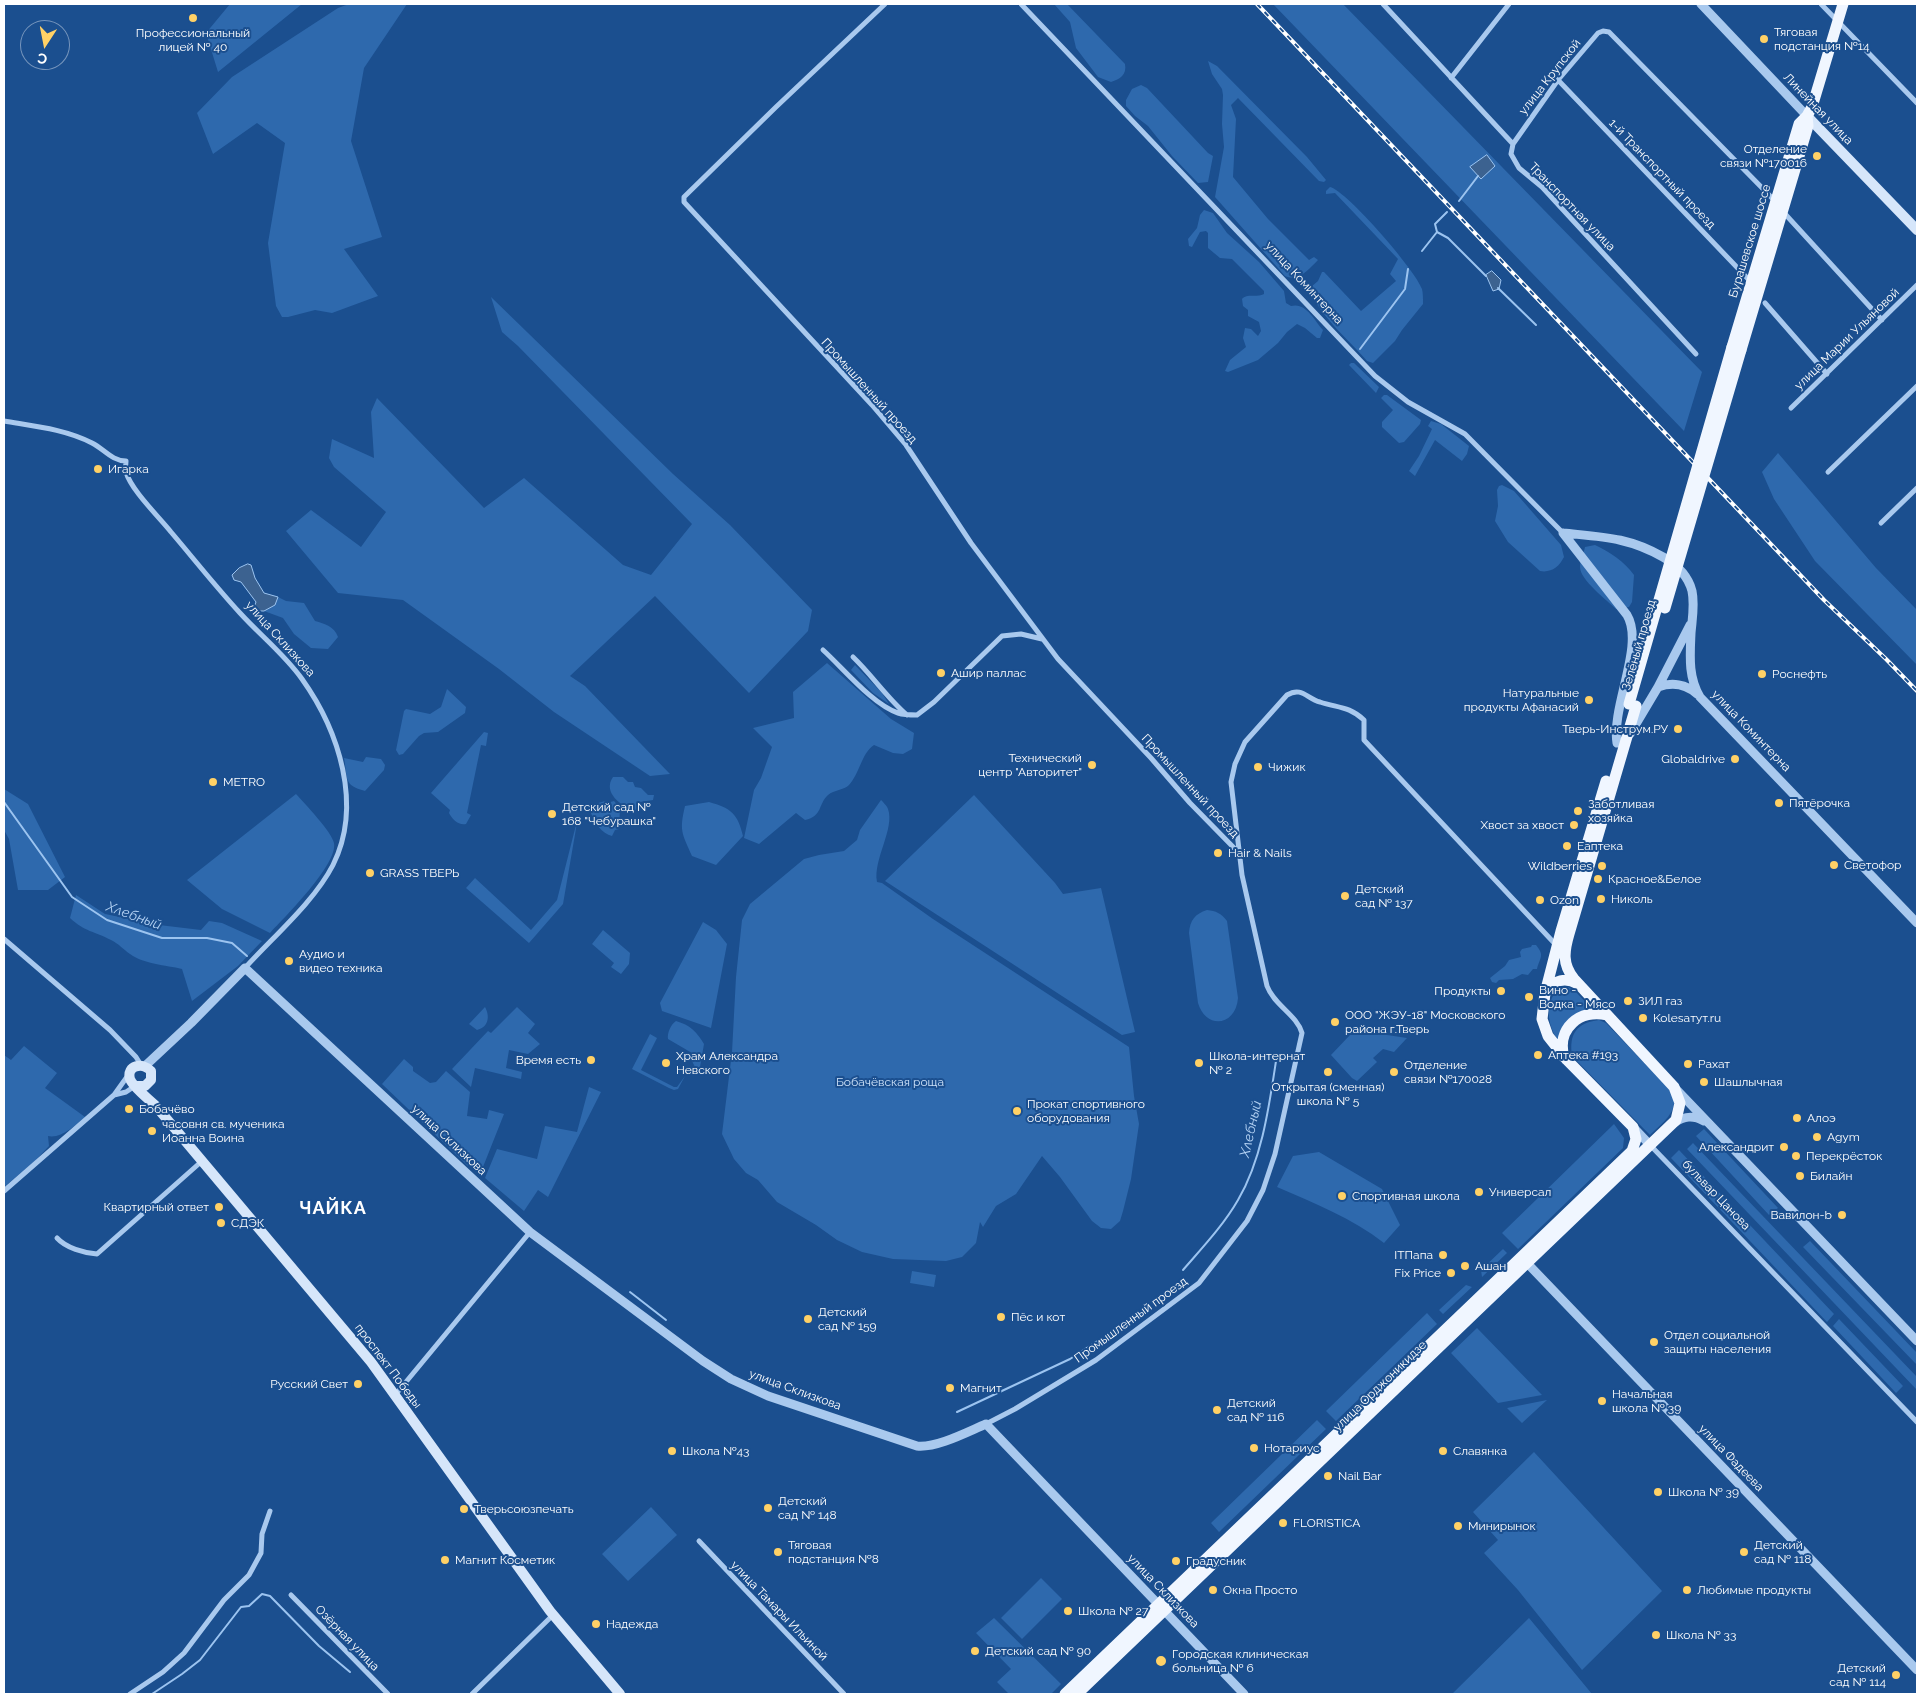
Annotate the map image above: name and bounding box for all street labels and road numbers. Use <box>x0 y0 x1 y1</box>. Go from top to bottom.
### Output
street label: улица Крупской <box>1516 36 1584 118</box>
street label: Линейная улица <box>1780 70 1856 148</box>
street label: 1-й Транспортный проезд <box>1606 116 1718 232</box>
street label: Транспортная улица <box>1526 160 1618 254</box>
street label: Бурашевское шоссе <box>1726 183 1774 299</box>
street label: улица Коминтерна <box>1262 239 1346 327</box>
street label: улица Марии Ульяновой <box>1792 285 1902 393</box>
street label: Промышленный проезд <box>818 336 920 446</box>
street label: улица Склизкова <box>242 598 318 680</box>
street label: Зелёный проезд <box>1619 598 1659 692</box>
street label: улица Коминтерна <box>1708 687 1794 775</box>
street label: Промышленный проезд <box>1138 731 1242 841</box>
street label: улица Склизкова <box>409 1102 489 1178</box>
street label: бульвар Цанова <box>1679 1157 1753 1233</box>
street label: Промышленный проезд <box>1072 1274 1190 1366</box>
street label: проспект Победы <box>352 1321 424 1411</box>
street label: улица Орджоникидзе <box>1330 1338 1430 1434</box>
street label: улица Склизкова <box>747 1367 843 1413</box>
street label: улица Фадеева <box>1696 1422 1766 1494</box>
street label: улица Склизкова <box>1124 1551 1202 1631</box>
street label: улица Тамары Ильиной <box>727 1558 831 1664</box>
street label: Озёрная улица <box>312 1602 382 1674</box>

